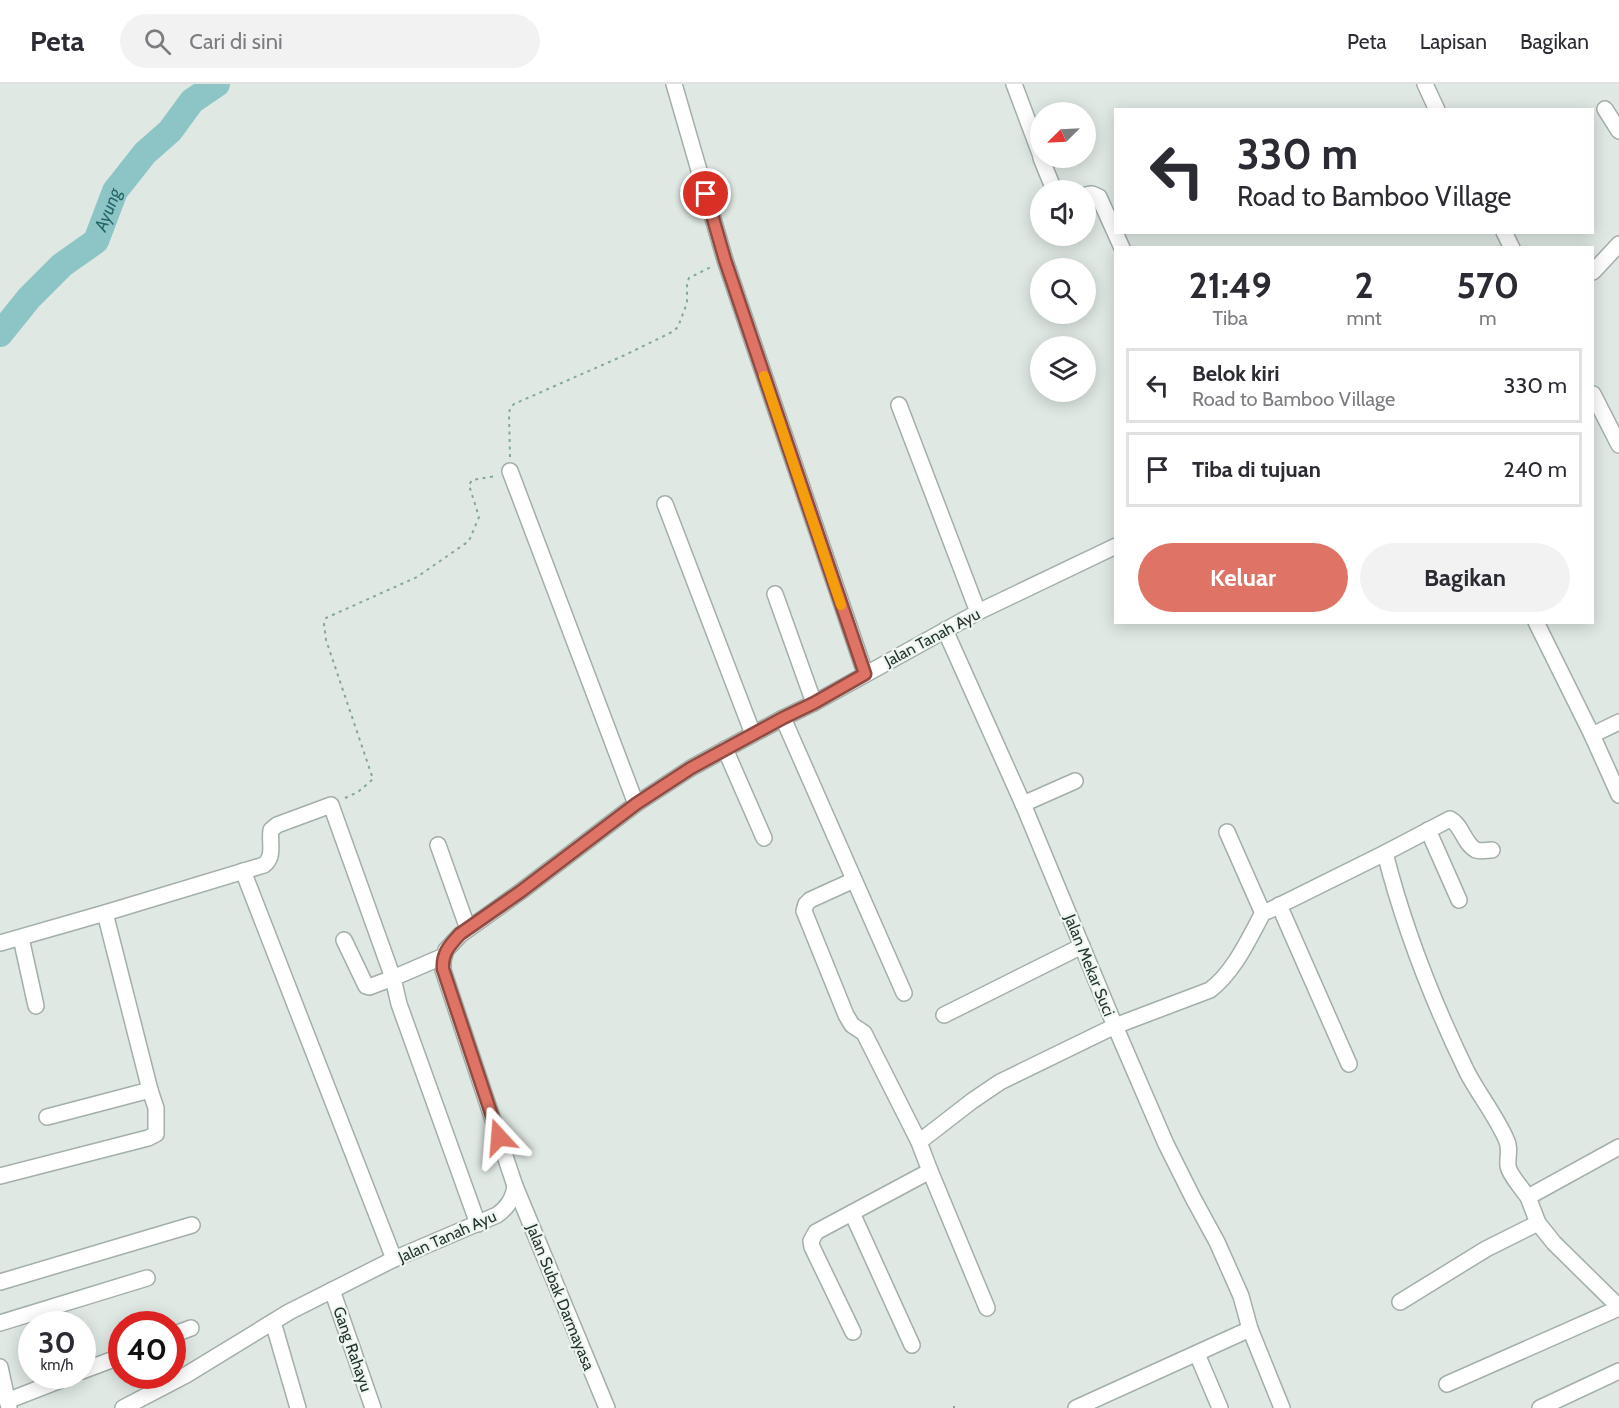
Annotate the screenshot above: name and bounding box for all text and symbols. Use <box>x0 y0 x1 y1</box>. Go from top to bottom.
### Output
search box <box>120 14 540 68</box>
text: Peta <box>30 24 84 58</box>
icon: search <box>141 25 174 58</box>
text: Cari di sini <box>189 28 283 55</box>
text: Peta <box>1347 29 1387 54</box>
text: Lapisan <box>1420 29 1487 54</box>
text: Bagikan <box>1520 29 1589 54</box>
north arrow <box>1030 102 1096 168</box>
map controls <box>1030 102 1096 402</box>
text: 330 m <box>1237 128 1358 180</box>
icon: left <box>1138 132 1216 210</box>
pin <box>680 168 731 219</box>
icon: arrive <box>689 177 722 210</box>
button: sound <box>1030 180 1096 246</box>
text: Road to Bamboo Village <box>1237 180 1511 213</box>
water label: Ayung <box>89 184 126 235</box>
button: search <box>1030 258 1096 324</box>
text: 21:49 <box>1189 263 1272 307</box>
text: 2 <box>1355 263 1374 307</box>
text: 570 <box>1456 263 1519 307</box>
text: Tiba <box>1212 306 1248 330</box>
text: mnt <box>1346 306 1382 330</box>
text: m <box>1479 306 1497 330</box>
button: layers <box>1030 336 1096 402</box>
text: Belok kiri <box>1192 360 1279 387</box>
icon: left <box>1141 369 1174 402</box>
text: 330 m <box>1504 372 1567 399</box>
text: Road to Bamboo Village <box>1192 387 1395 411</box>
icon: arrive <box>1141 453 1174 486</box>
text: Tiba di tujuan <box>1192 456 1321 483</box>
text: 240 m <box>1503 456 1567 483</box>
button: Keluar <box>1138 543 1348 612</box>
button: Bagikan <box>1360 543 1570 612</box>
street label: Jalan Tanah Ayu <box>880 604 983 671</box>
street label: Jalan Mekar Suci <box>1060 910 1119 1019</box>
position arrow <box>467 1105 531 1169</box>
street label: Jalan Tanah Ayu <box>394 1206 499 1267</box>
street label: Jalan Subak Darmayasa <box>522 1220 599 1373</box>
street label: Gang Rahayu <box>329 1304 376 1394</box>
speed limit sign: 40 <box>108 1311 186 1389</box>
text: 30 <box>38 1324 76 1361</box>
text: km/h <box>41 1356 73 1374</box>

